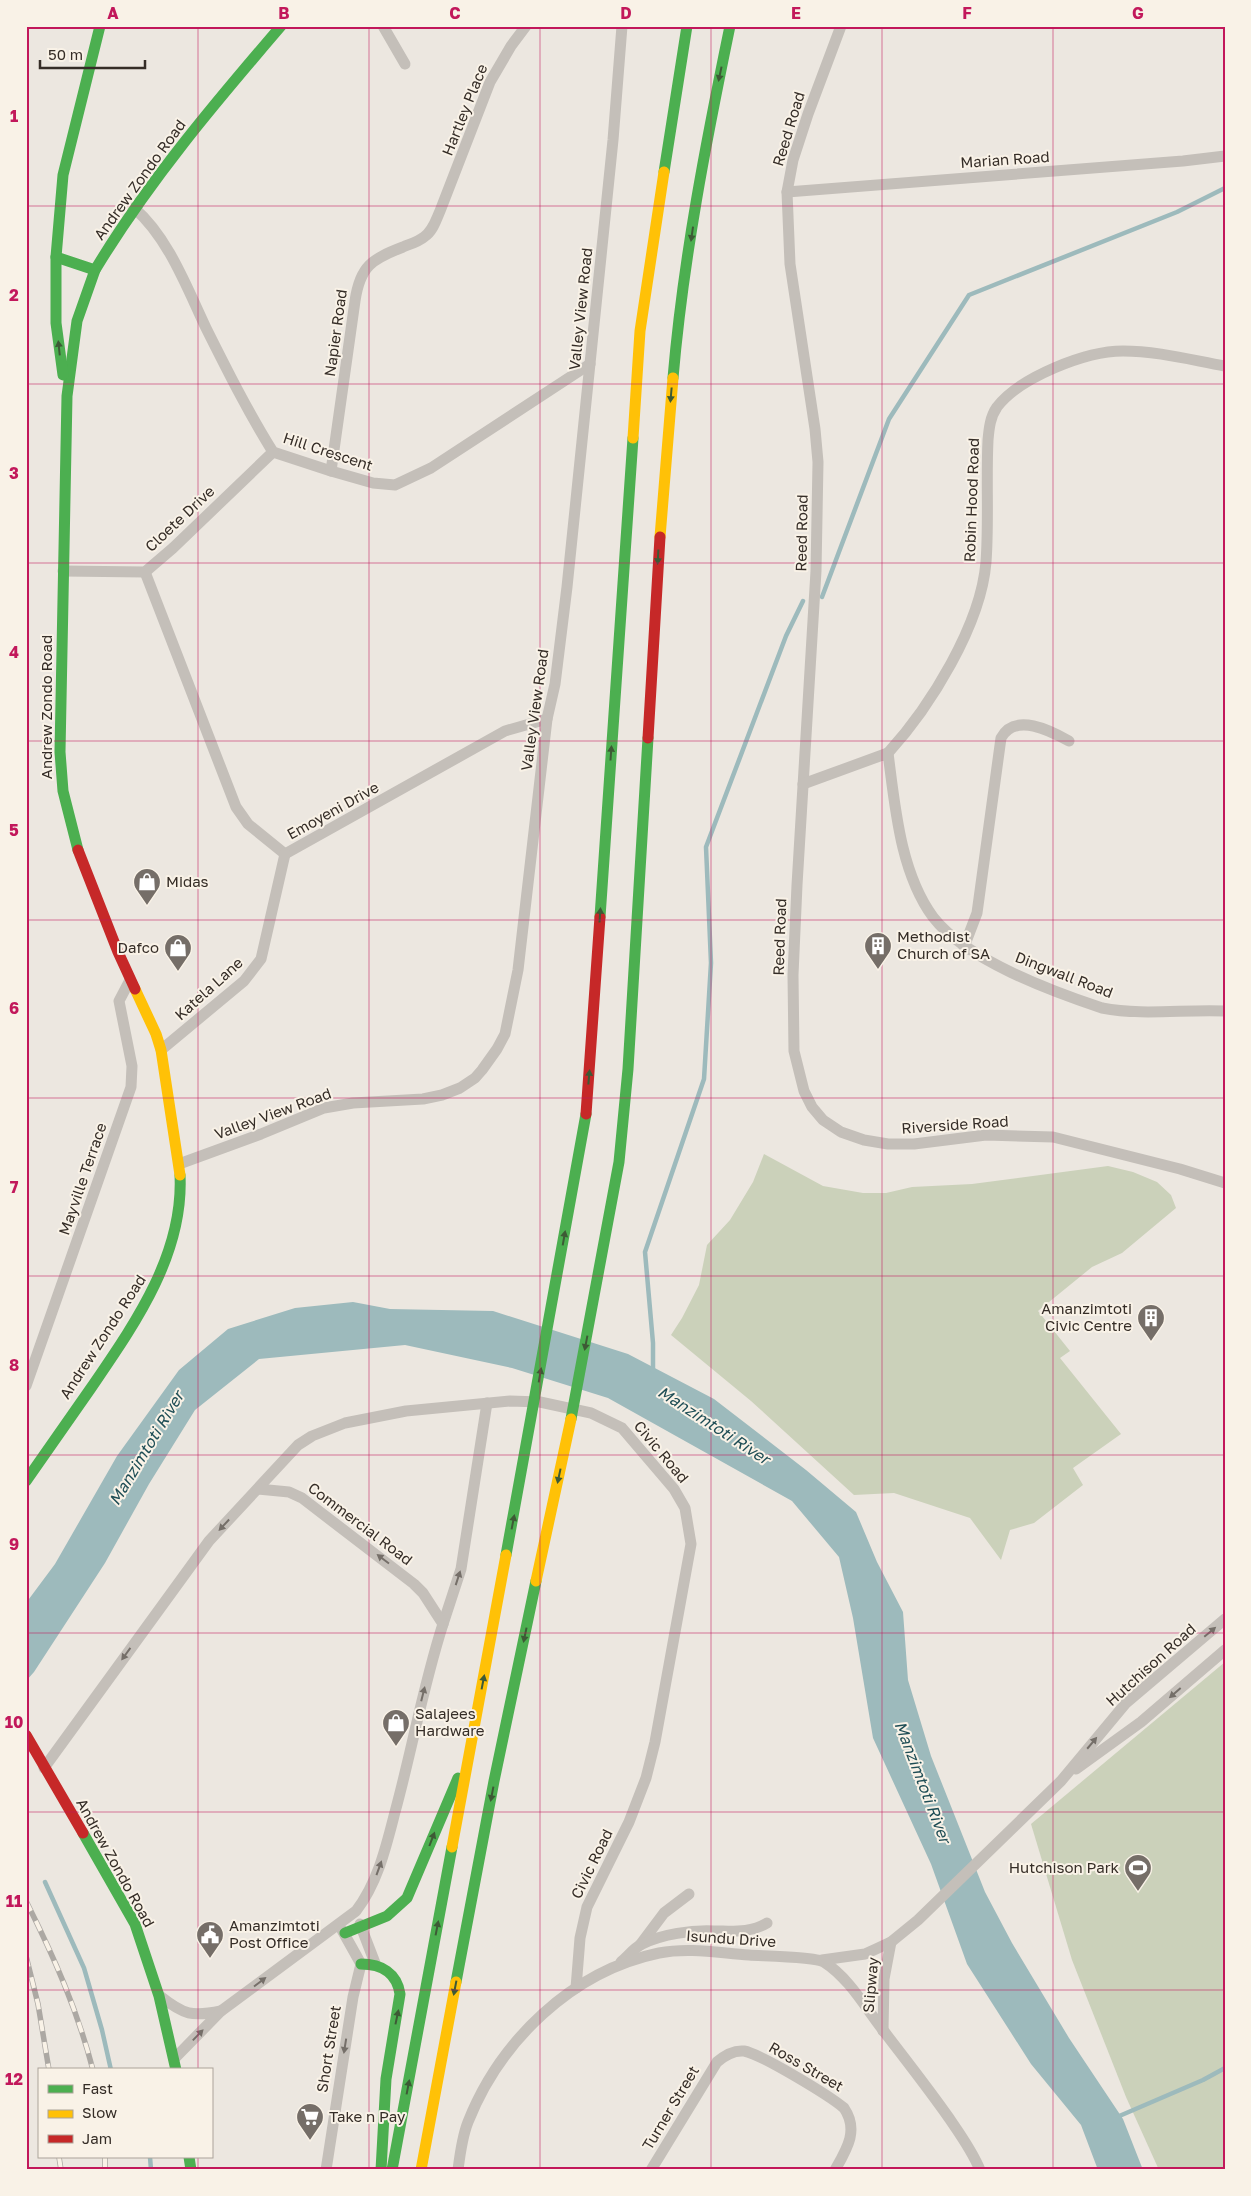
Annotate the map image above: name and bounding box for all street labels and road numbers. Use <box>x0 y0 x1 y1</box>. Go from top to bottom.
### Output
street label: Hartley Place <box>438 61 491 158</box>
street label: Reed Road <box>768 89 808 168</box>
street label: Andrew Zondo Road <box>89 116 189 243</box>
street label: Marian Road <box>960 147 1050 171</box>
street label: Valley View Road <box>565 247 595 371</box>
street label: Napier Road <box>320 288 350 378</box>
street label: Hill Crescent <box>281 428 375 474</box>
street label: Robin Hood Road <box>960 437 982 562</box>
street label: Cloete Drive <box>141 481 218 555</box>
street label: Reed Road <box>791 494 811 572</box>
street label: Andrew Zondo Road <box>37 635 55 779</box>
street label: Valley View Road <box>517 648 551 772</box>
street label: Emoyeni Drive <box>284 777 382 843</box>
street label: Reed Road <box>769 898 789 976</box>
street label: Dingwall Road <box>1013 947 1116 1001</box>
street label: Katela Lane <box>171 953 246 1024</box>
street label: Valley View Road <box>212 1084 333 1143</box>
street label: Riverside Road <box>901 1111 1009 1137</box>
street label: Mayville Terrace <box>54 1120 110 1237</box>
street label: Andrew Zondo Road <box>55 1271 149 1402</box>
street label: Civic Road <box>631 1417 693 1486</box>
street label: Commercial Road <box>305 1478 416 1568</box>
street label: Hutchison Road <box>1102 1619 1199 1709</box>
street label: Andrew Zondo Road <box>73 1795 159 1930</box>
street label: Civic Road <box>567 1826 616 1901</box>
street label: Isundu Drive <box>685 1926 777 1950</box>
street label: Slipway <box>859 1956 881 2014</box>
street label: Short Street <box>312 2004 344 2094</box>
street label: Ross Street <box>766 2038 847 2095</box>
street label: Turner Street <box>638 2062 702 2153</box>

